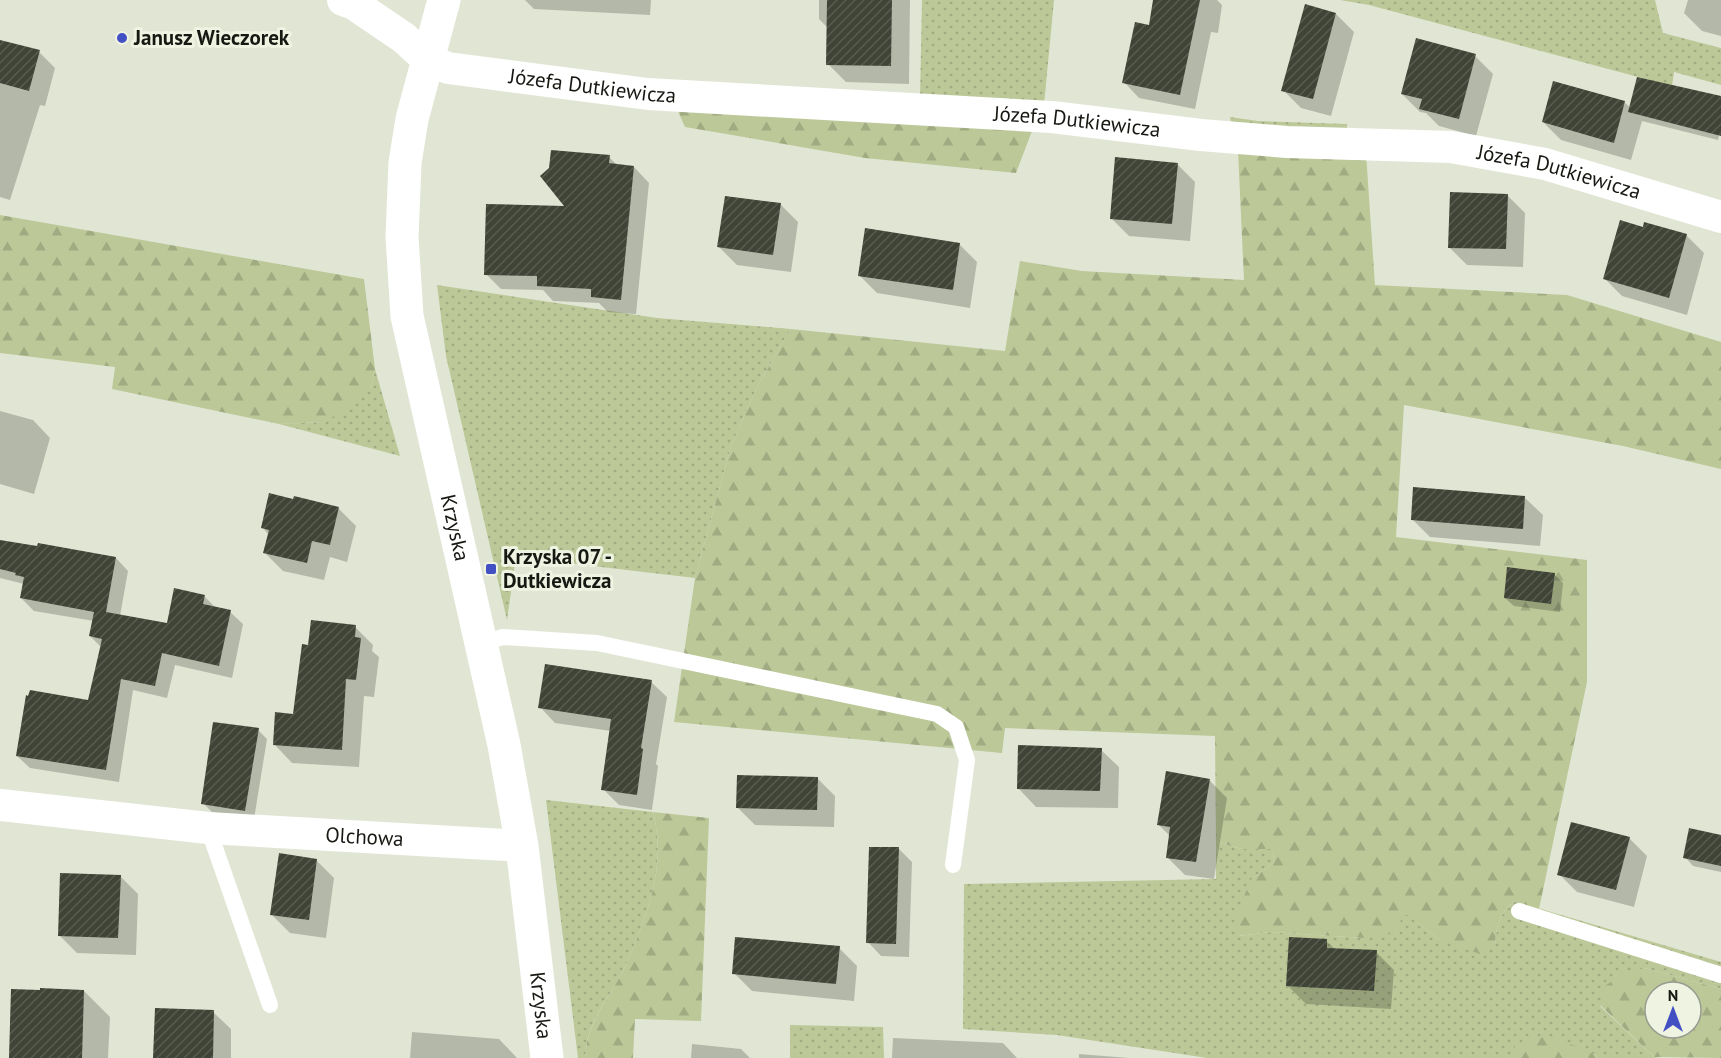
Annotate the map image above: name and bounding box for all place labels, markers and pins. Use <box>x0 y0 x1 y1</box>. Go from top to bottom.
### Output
place label: Janusz Wieczorek <box>133 24 290 51</box>
marker: Janusz Wieczorek <box>115 31 129 45</box>
place label: Krzyska 07 - Dutkiewicza <box>503 543 612 594</box>
marker: Krzyska 07 - Dutkiewicza <box>484 562 498 576</box>

